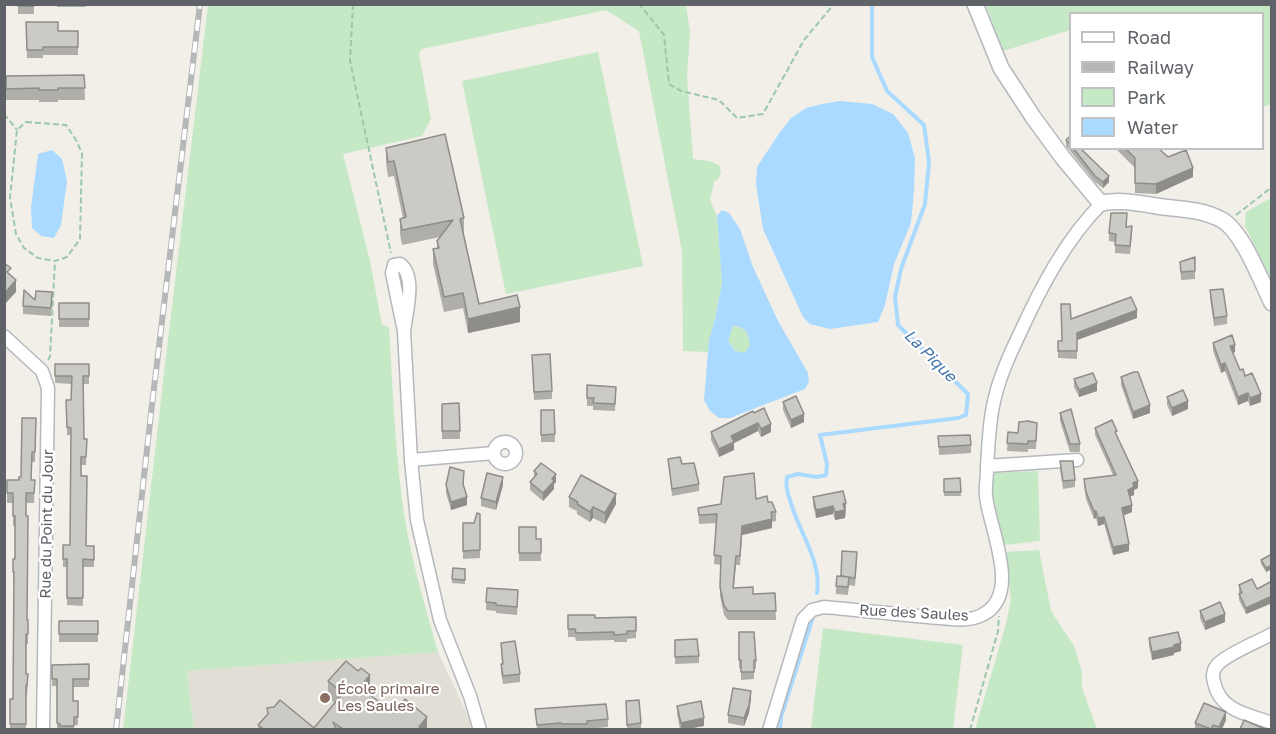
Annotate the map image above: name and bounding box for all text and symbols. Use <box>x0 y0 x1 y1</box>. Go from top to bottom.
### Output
legend <box>1069 12 1264 150</box>
text: Road <box>1127 26 1171 48</box>
text: Railway <box>1127 56 1194 78</box>
text: Park <box>1127 86 1166 108</box>
text: Water <box>1127 116 1178 138</box>
water label: La Pique <box>900 326 960 386</box>
street label: Rue du Point du Jour <box>37 449 57 599</box>
street label: Rue des Saules <box>859 601 969 625</box>
place label: École primaire Les Saules <box>337 680 440 715</box>
marker: École primaire Les Saules <box>318 691 332 705</box>

